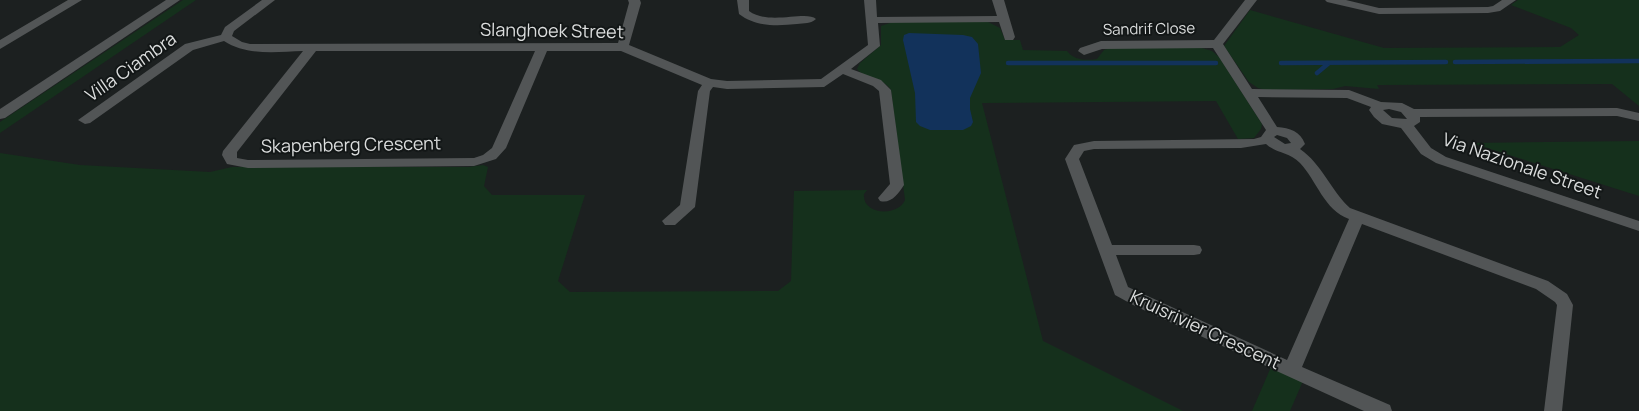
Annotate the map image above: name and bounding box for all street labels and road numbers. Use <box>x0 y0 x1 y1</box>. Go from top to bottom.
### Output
street label: Slanghoek Street <box>480 17 624 43</box>
street label: Sandrif Close <box>1103 17 1196 40</box>
street label: Villa Ciambra <box>80 26 181 106</box>
street label: Via Nazionale Street <box>1440 127 1605 204</box>
street label: Skapenberg Crescent <box>261 130 441 158</box>
street label: Kruisrivier Crescent <box>1126 284 1284 374</box>

